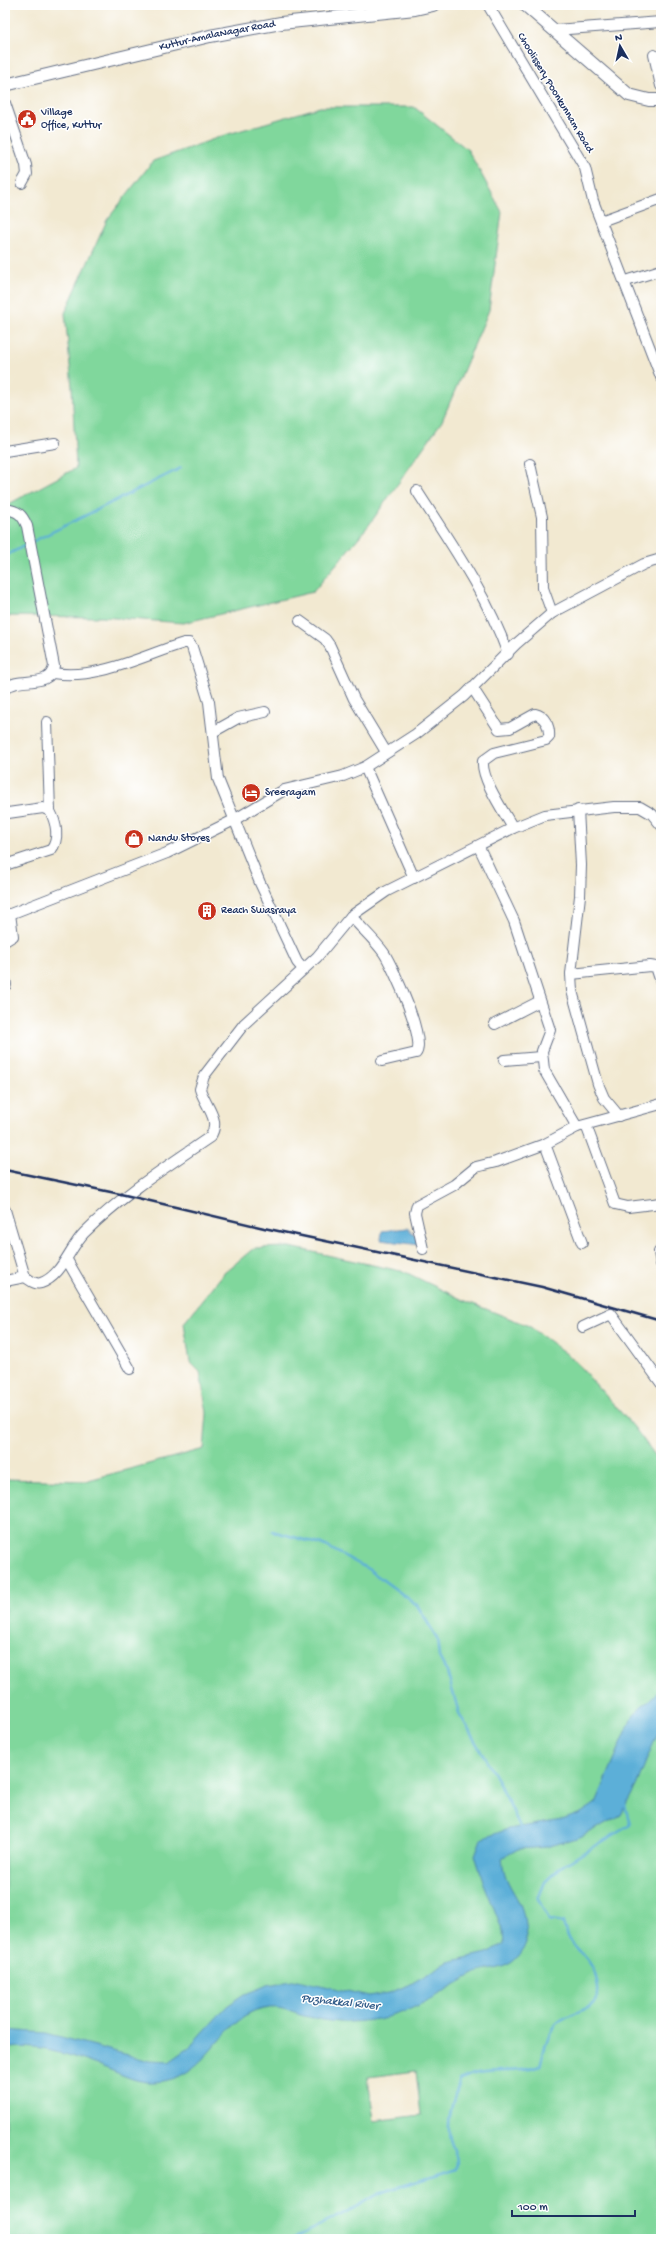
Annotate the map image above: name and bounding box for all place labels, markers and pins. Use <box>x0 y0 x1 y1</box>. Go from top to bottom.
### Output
place label: Village Office, Kuttur <box>40 107 103 132</box>
public building icon: Village Office, Kuttur <box>16 108 38 130</box>
hotel icon: Sreeragam <box>240 782 262 804</box>
place label: Sreeragam <box>265 787 316 799</box>
shop icon: Nandu Stores <box>123 828 145 850</box>
place label: Nandu Stores <box>148 833 211 845</box>
building icon: Reach Swasraya <box>196 900 218 922</box>
place label: Reach Swasraya <box>221 905 297 917</box>

